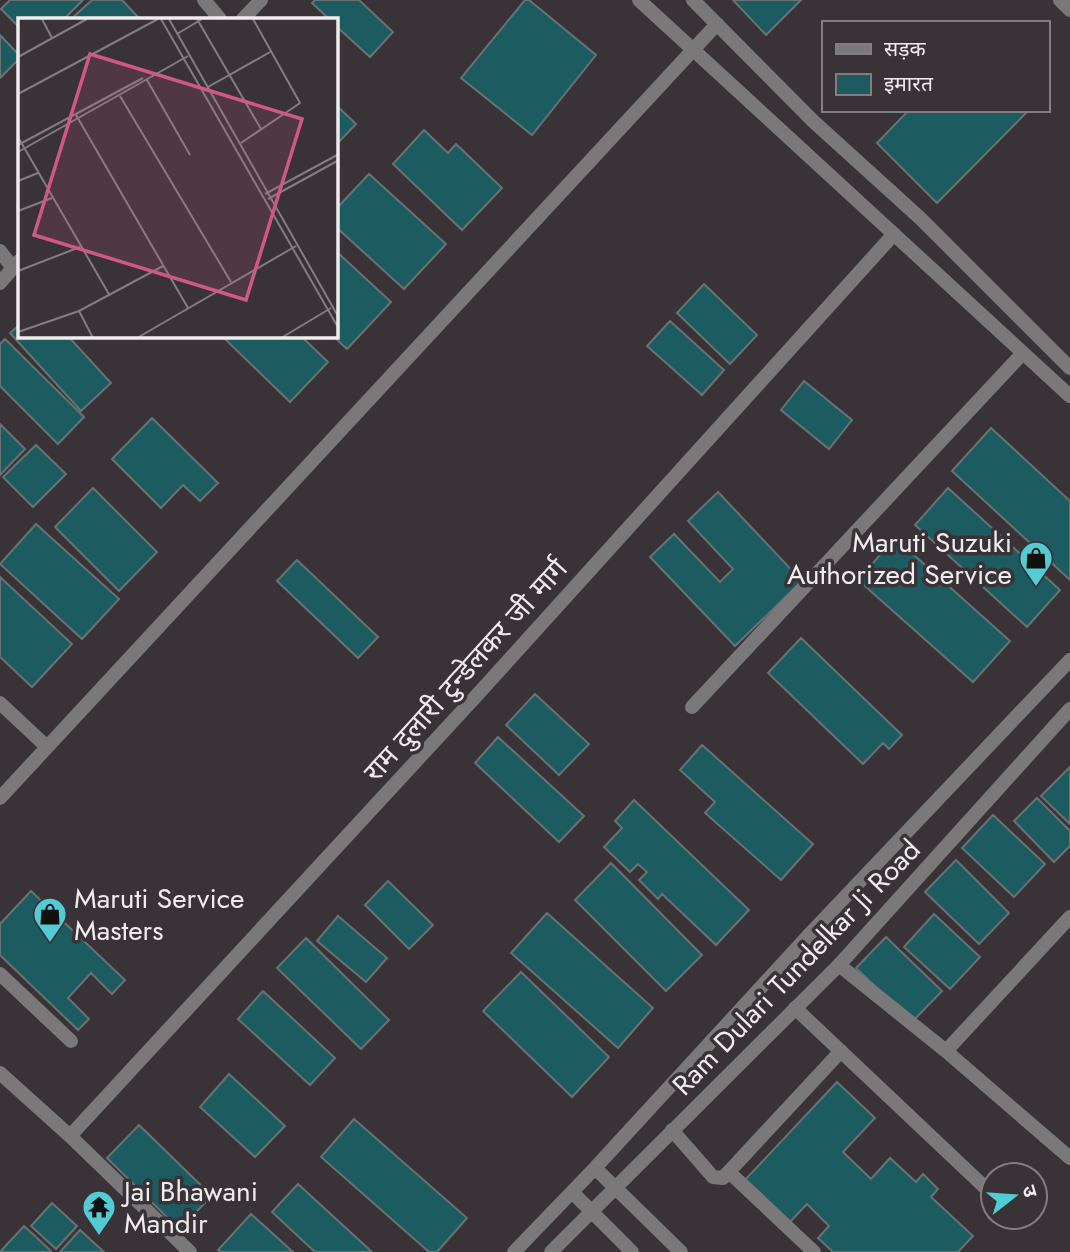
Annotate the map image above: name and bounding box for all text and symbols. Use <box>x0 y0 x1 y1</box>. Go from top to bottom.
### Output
inset map <box>18 18 338 338</box>
legend <box>822 21 1049 112</box>
text: सड़क <box>884 34 926 64</box>
text: इमारत <box>884 69 934 99</box>
place label: Maruti Suzuki Authorized Service <box>787 522 1012 595</box>
shop icon: Maruti Suzuki Authorized Service <box>1017 539 1055 588</box>
street label: राम दुलारी टुन्डेलकर जी मार्ग <box>354 549 578 791</box>
street label: Ram Dulari Tundelkar Ji Road <box>663 830 930 1105</box>
place label: Maruti Service Masters <box>74 878 244 951</box>
shop icon: Maruti Service Masters <box>31 895 69 944</box>
north arrow <box>979 1161 1049 1231</box>
place label: Jai Bhawani Mandir <box>120 1171 258 1244</box>
text: उ <box>1015 1182 1045 1201</box>
temple icon: Jai Bhawani Mandir <box>80 1188 118 1237</box>

